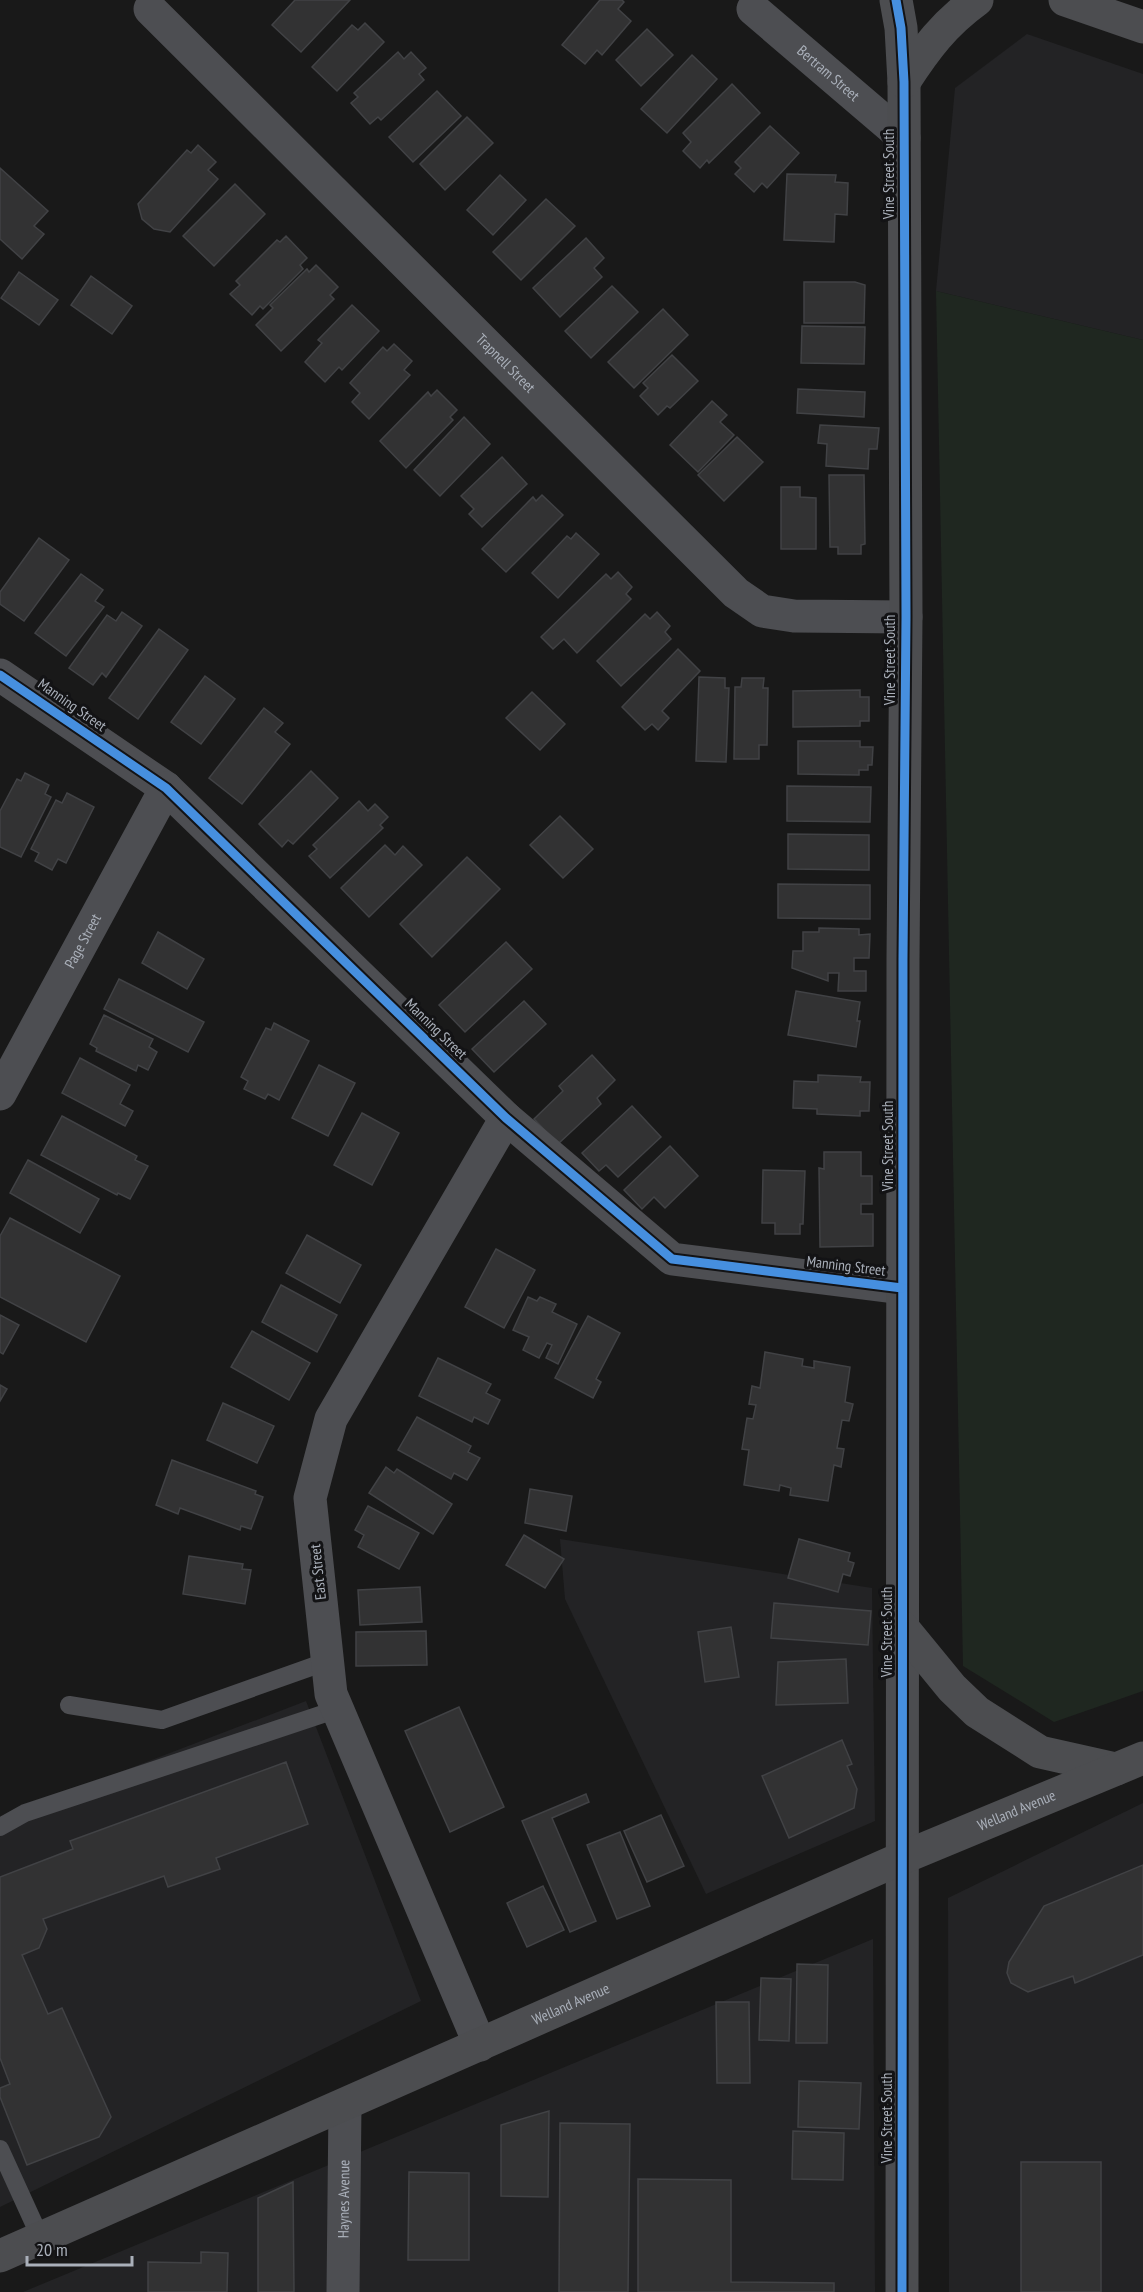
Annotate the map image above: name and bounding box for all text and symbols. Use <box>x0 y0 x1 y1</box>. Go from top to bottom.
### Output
street label: Bertram Street <box>793 41 864 105</box>
street label: Vine Street South <box>879 129 898 220</box>
street label: Trapnell Street <box>472 329 540 397</box>
street label: Vine Street South <box>880 615 899 706</box>
street label: Manning Street <box>34 674 110 735</box>
street label: Page Street <box>60 910 105 971</box>
street label: Manning Street <box>401 994 471 1063</box>
street label: Vine Street South <box>878 1101 897 1192</box>
street label: Manning Street <box>806 1251 887 1280</box>
street label: East Street <box>305 1543 330 1601</box>
street label: Vine Street South <box>877 1587 896 1678</box>
street label: Welland Avenue <box>975 1785 1058 1835</box>
street label: Welland Avenue <box>529 1978 612 2029</box>
street label: Vine Street South <box>877 2073 896 2164</box>
street label: Haynes Avenue <box>334 2160 353 2238</box>
scale bar <box>27 2229 132 2267</box>
text: 20 m <box>36 2238 68 2261</box>

